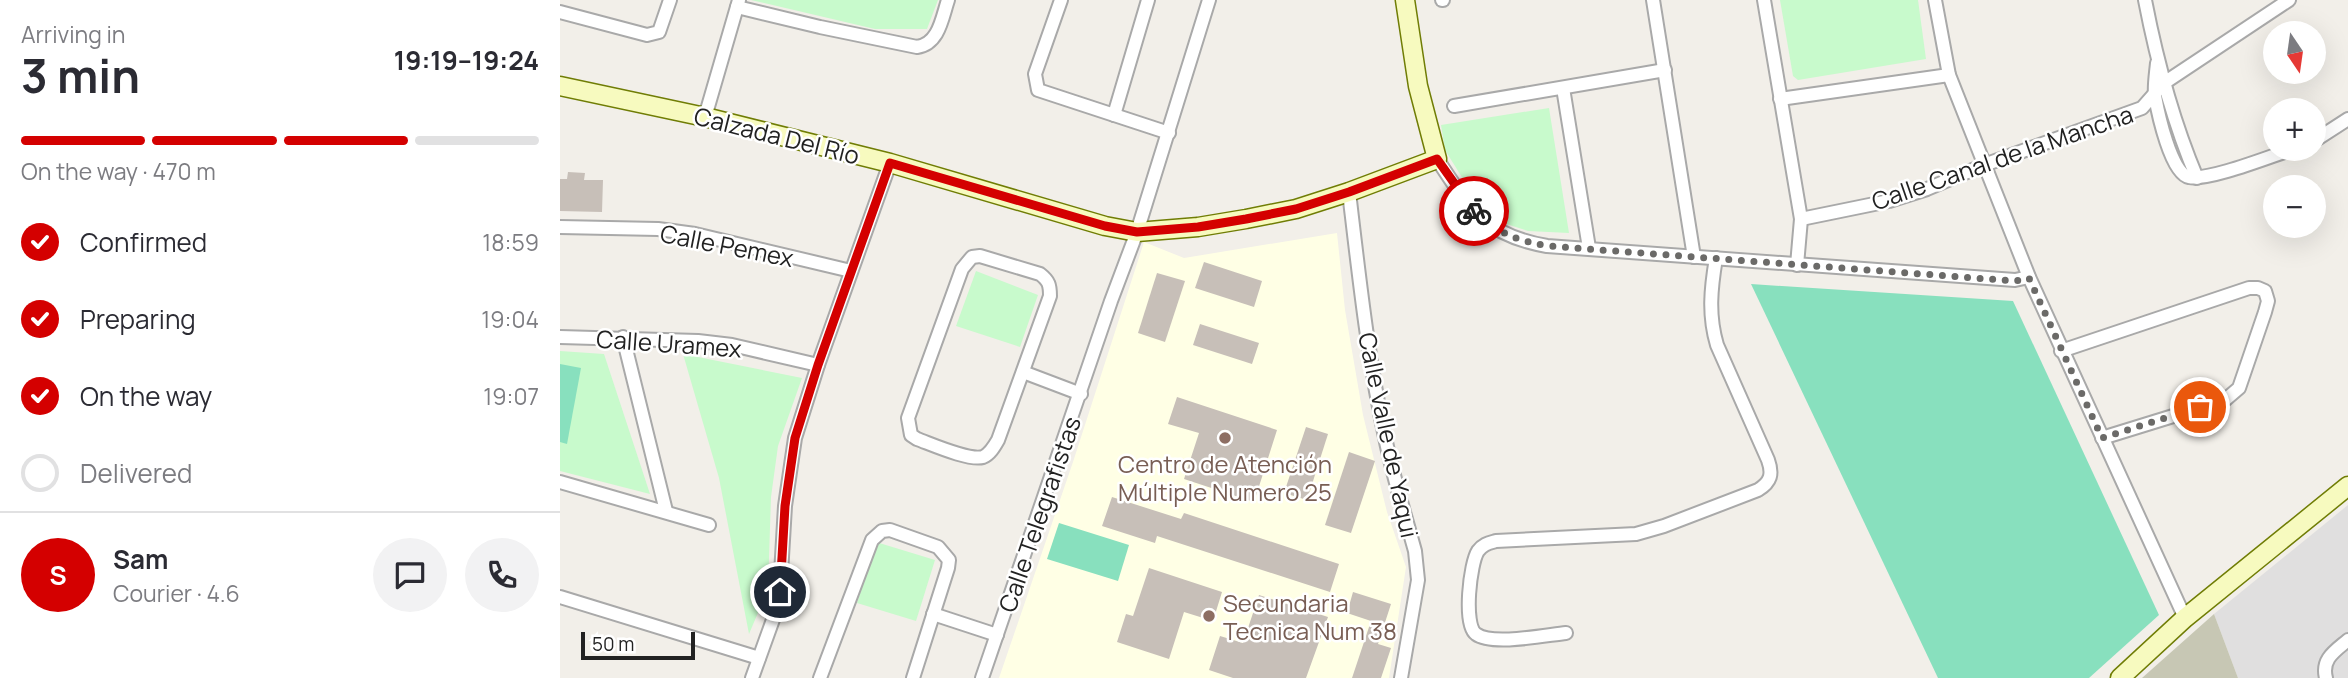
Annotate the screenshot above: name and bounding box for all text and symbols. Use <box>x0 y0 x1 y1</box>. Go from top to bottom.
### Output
text: Arriving in <box>21 18 126 50</box>
north arrow <box>2263 21 2326 84</box>
map controls <box>2263 21 2326 238</box>
text: 19:19–19:24 <box>394 42 539 78</box>
text: 3 min <box>21 44 140 107</box>
street label: Calle Canal de la Mancha <box>1867 97 2137 217</box>
button: + <box>2263 98 2326 161</box>
street label: Calzada Del Río <box>691 99 863 171</box>
text: On the way · 470 m <box>21 155 216 187</box>
button: − <box>2263 175 2326 238</box>
courier <box>1439 176 1509 246</box>
icon: bike <box>1455 192 1493 230</box>
street label: Calle Pemex <box>658 216 797 274</box>
icon: check <box>21 223 59 261</box>
text: Confirmed <box>80 224 207 260</box>
text: 18:59 <box>482 226 539 258</box>
icon: check <box>21 300 59 338</box>
text: Preparing <box>80 301 196 337</box>
text: 19:04 <box>481 303 539 335</box>
street label: Calle Uramex <box>595 321 743 365</box>
street label: Calle Valle de Yaqui <box>1351 329 1427 541</box>
icon: check <box>21 377 59 415</box>
pin <box>2170 377 2230 437</box>
text: On the way <box>80 378 212 414</box>
text: 19:07 <box>483 380 539 412</box>
icon: bag <box>2181 388 2219 426</box>
street label: Calle Telegrafistas <box>990 412 1088 616</box>
marker: Centro de Atención Múltiple Numero 25 <box>1217 430 1233 446</box>
place label: Centro de Atención Múltiple Numero 25 <box>1118 447 1332 508</box>
text: Delivered <box>80 455 192 491</box>
button: chat <box>373 538 447 612</box>
button: phone <box>465 538 539 612</box>
text: Sam <box>113 541 168 577</box>
text: S <box>49 557 67 593</box>
pin <box>750 562 810 622</box>
icon: home <box>761 573 799 611</box>
text: Courier · 4.6 <box>113 577 240 609</box>
place label: Secundaria Tecnica Num 38 <box>1223 586 1397 647</box>
marker: Secundaria Tecnica Num 38 <box>1201 608 1217 624</box>
scale bar <box>581 629 695 661</box>
text: 50 m <box>592 631 634 657</box>

